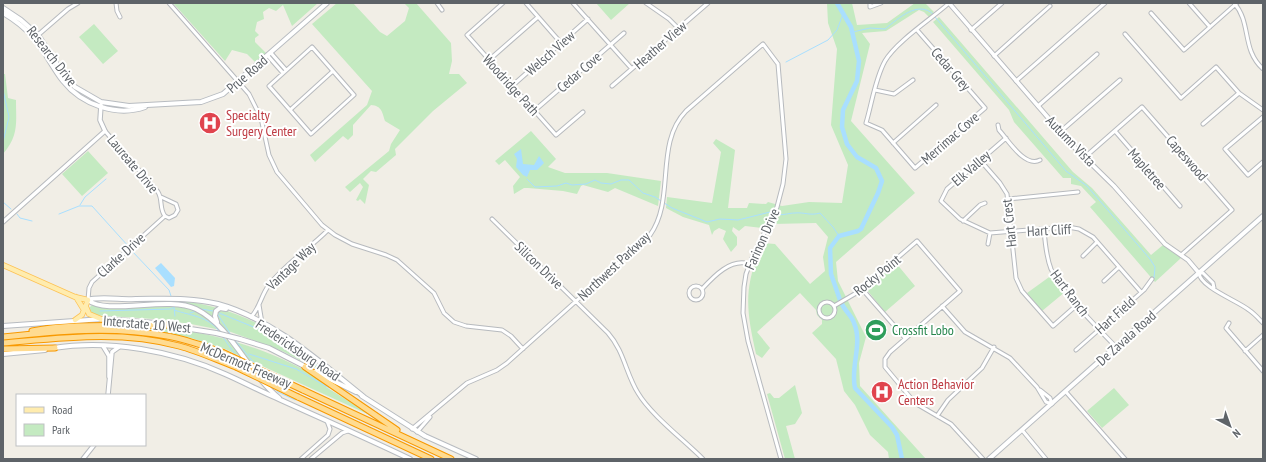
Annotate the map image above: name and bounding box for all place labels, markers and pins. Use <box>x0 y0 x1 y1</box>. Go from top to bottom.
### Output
place label: Specialty Surgery Center <box>226 106 297 140</box>
hospital icon: Specialty Surgery Center <box>197 110 223 136</box>
sports icon: Crossfit Lobo <box>863 317 889 343</box>
place label: Crossfit Lobo <box>892 321 954 339</box>
place label: Action Behavior Centers <box>898 375 974 409</box>
hospital icon: Action Behavior Centers <box>869 379 895 405</box>

